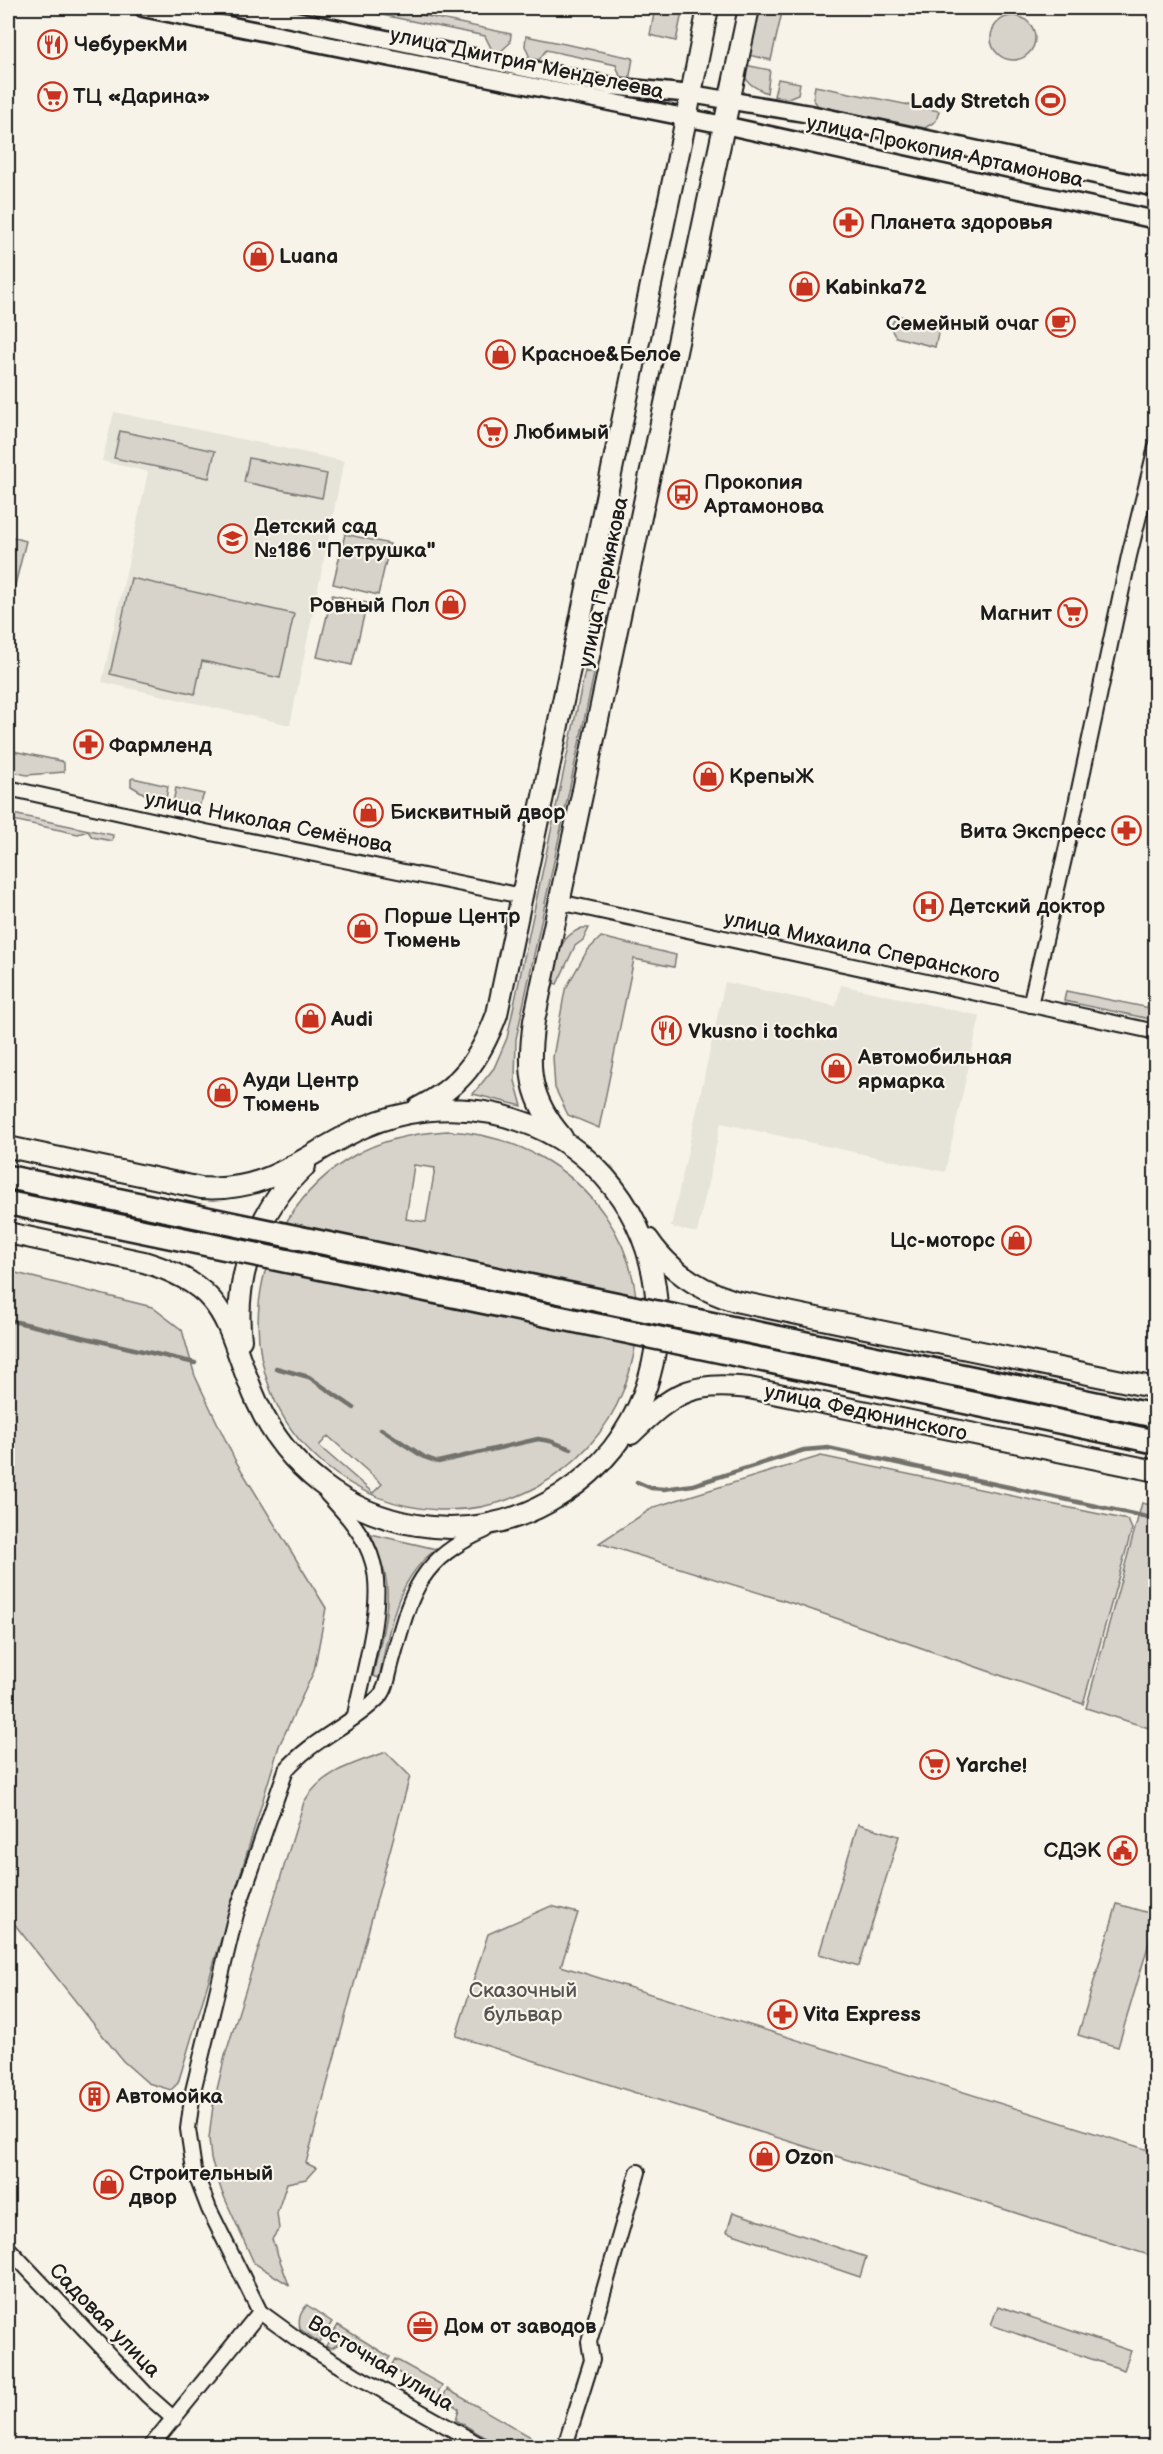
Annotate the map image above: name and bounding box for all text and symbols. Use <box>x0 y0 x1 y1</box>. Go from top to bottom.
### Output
street label: улица Дмитрия Менделеева <box>388 22 667 105</box>
restaurant icon: ЧебурекМи <box>37 28 69 60</box>
place label: ЧебурекМи <box>74 32 188 57</box>
supermarket icon: ТЦ «Дарина» <box>36 80 68 112</box>
place label: ТЦ «Дарина» <box>73 84 211 109</box>
sports icon: Lady Stretch <box>1035 85 1067 117</box>
place label: Lady Stretch <box>910 89 1030 114</box>
street label: улица Прокопия Артамонова <box>804 110 1086 193</box>
pharmacy icon: Планета здоровья <box>833 206 865 238</box>
place label: Планета здоровья <box>870 210 1053 235</box>
shop icon: Luana <box>242 240 274 272</box>
place label: Luana <box>279 244 338 269</box>
shop icon: Kabinka72 <box>788 271 820 303</box>
place label: Kabinka72 <box>825 275 927 300</box>
cafe icon: Семейный очаг <box>1044 307 1076 339</box>
place label: Семейный очаг <box>886 311 1040 336</box>
shop icon: Красное&Белое <box>484 338 516 370</box>
place label: Красное&Белое <box>521 342 681 367</box>
supermarket icon: Любимый <box>477 416 509 448</box>
place label: Любимый <box>513 420 609 445</box>
place label: Прокопия Артамонова <box>703 470 825 519</box>
bus stop icon: Прокопия Артамонова <box>667 478 699 510</box>
street label: улица Пермякова <box>573 494 634 670</box>
place label: Детский сад №186 "Петрушка" <box>254 514 436 563</box>
school or university icon: Детский сад №186 "Петрушка" <box>217 522 249 554</box>
shop icon: Ровный Пол <box>435 589 467 621</box>
place label: Ровный Пол <box>309 593 430 618</box>
supermarket icon: Магнит <box>1057 597 1089 629</box>
place label: Магнит <box>980 601 1052 626</box>
pharmacy icon: Фармленд <box>72 729 104 761</box>
place label: Фармленд <box>109 733 212 758</box>
shop icon: КрепыЖ <box>692 760 724 792</box>
place label: КрепыЖ <box>729 764 814 789</box>
street label: улица Николая Семёнова <box>143 786 395 859</box>
shop icon: Бисквитный двор <box>353 796 385 828</box>
place label: Бисквитный двор <box>390 800 566 825</box>
pharmacy icon: Вита Экспресс <box>1111 815 1143 847</box>
place label: Вита Экспресс <box>960 819 1106 844</box>
hospital icon: Детский доктор <box>912 890 944 922</box>
place label: Детский доктор <box>949 894 1106 919</box>
place label: Порше Центр Тюмень <box>384 904 521 953</box>
street label: улица Михаила Сперанского <box>722 906 1002 989</box>
shop icon: Порше Центр Тюмень <box>347 912 379 944</box>
shop icon: Audi <box>294 1003 326 1035</box>
place label: Audi <box>330 1007 373 1032</box>
restaurant icon: Vkusno i tochka <box>651 1015 683 1047</box>
place label: Vkusno i tochka <box>688 1019 838 1044</box>
place label: Автомобильная ярмарка <box>857 1045 1012 1094</box>
shop icon: Автомобильная ярмарка <box>821 1053 853 1085</box>
place label: Ауди Центр Тюмень <box>242 1068 359 1117</box>
shop icon: Ауди Центр Тюмень <box>206 1076 238 1108</box>
shop icon: Цс-моторс <box>1000 1224 1032 1256</box>
place label: Цс-моторс <box>890 1228 995 1253</box>
street label: улица Федюнинского <box>762 1379 969 1446</box>
supermarket icon: Yarche! <box>919 1749 951 1781</box>
place label: Yarche! <box>956 1753 1027 1778</box>
public building icon: СДЭК <box>1106 1834 1138 1866</box>
place label: СДЭК <box>1044 1838 1102 1863</box>
park label: Сказочный бульвар <box>469 1978 577 2027</box>
pharmacy icon: Vita Express <box>766 1998 798 2030</box>
place label: Vita Express <box>803 2002 921 2027</box>
building icon: Автомойка <box>79 2080 111 2112</box>
place label: Автомойка <box>115 2084 224 2109</box>
shop icon: Ozon <box>748 2141 780 2173</box>
place label: Ozon <box>785 2145 834 2170</box>
place label: Строительный двор <box>128 2161 273 2210</box>
shop icon: Строительный двор <box>92 2169 124 2201</box>
street label: Садовая улица <box>44 2258 166 2383</box>
street label: Восточная улица <box>303 2310 459 2417</box>
office icon: Дом от заводов <box>407 2310 439 2342</box>
place label: Дом от заводов <box>444 2314 597 2339</box>

